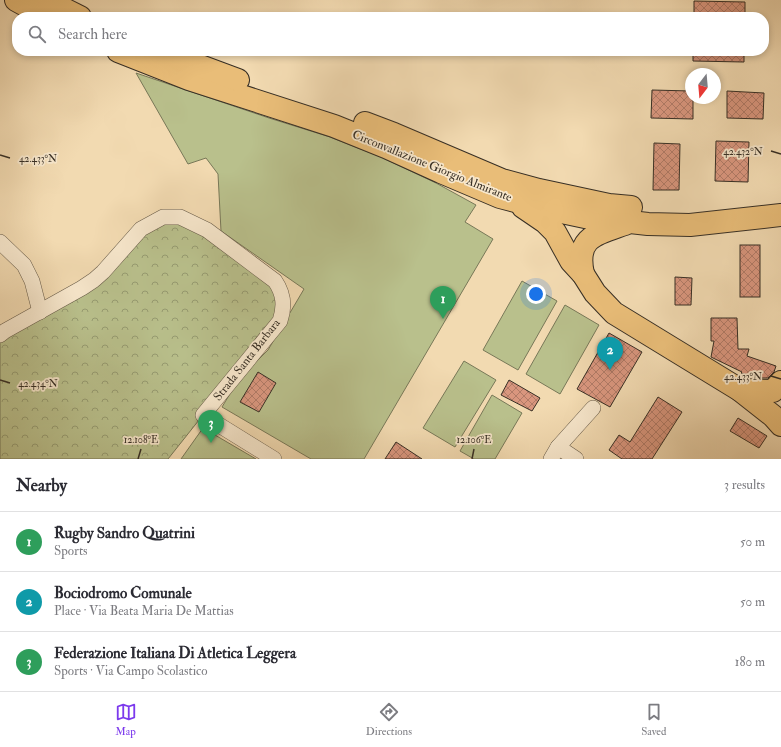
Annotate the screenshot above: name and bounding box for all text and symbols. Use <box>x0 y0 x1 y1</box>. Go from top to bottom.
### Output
search box <box>12 12 769 56</box>
icon: search <box>26 23 48 45</box>
text: Search here <box>58 25 127 44</box>
north arrow <box>685 68 721 104</box>
street label: Circonvallazione Giorgio Almirante <box>350 127 514 205</box>
text: 42.432°N <box>723 146 763 158</box>
text: 42.433°N <box>19 153 57 165</box>
your location <box>526 284 546 304</box>
pin: 1 <box>430 286 456 319</box>
street label: Strada Santa Barbara <box>210 315 284 404</box>
pin: 2 <box>597 337 623 370</box>
text: 42.433°N <box>724 371 762 383</box>
text: 42.434°N <box>18 378 58 390</box>
pin: 3 <box>198 410 224 443</box>
text: 12.108°E <box>124 434 158 446</box>
text: 12.106°E <box>457 434 492 446</box>
text: Nearby <box>16 475 67 496</box>
text: 3 results <box>724 477 765 493</box>
text: Rugby Sandro Quatrini <box>54 524 195 543</box>
text: 1 <box>27 534 31 550</box>
text: 50 m <box>740 534 765 550</box>
text: Sports <box>54 543 88 559</box>
text: Bociodromo Comunale <box>54 584 192 603</box>
text: 2 <box>26 594 32 610</box>
text: 50 m <box>740 594 765 610</box>
text: Place · Via Beata Maria De Mattias <box>54 603 234 619</box>
text: Federazione Italiana Di Atletica Leggera <box>54 644 296 663</box>
text: 3 <box>27 654 32 670</box>
text: 180 m <box>735 654 765 670</box>
text: Sports · Via Campo Scolastico <box>54 663 208 679</box>
tab: Map <box>115 701 137 738</box>
tab: Directions <box>366 701 412 738</box>
tab: Saved <box>641 701 666 738</box>

